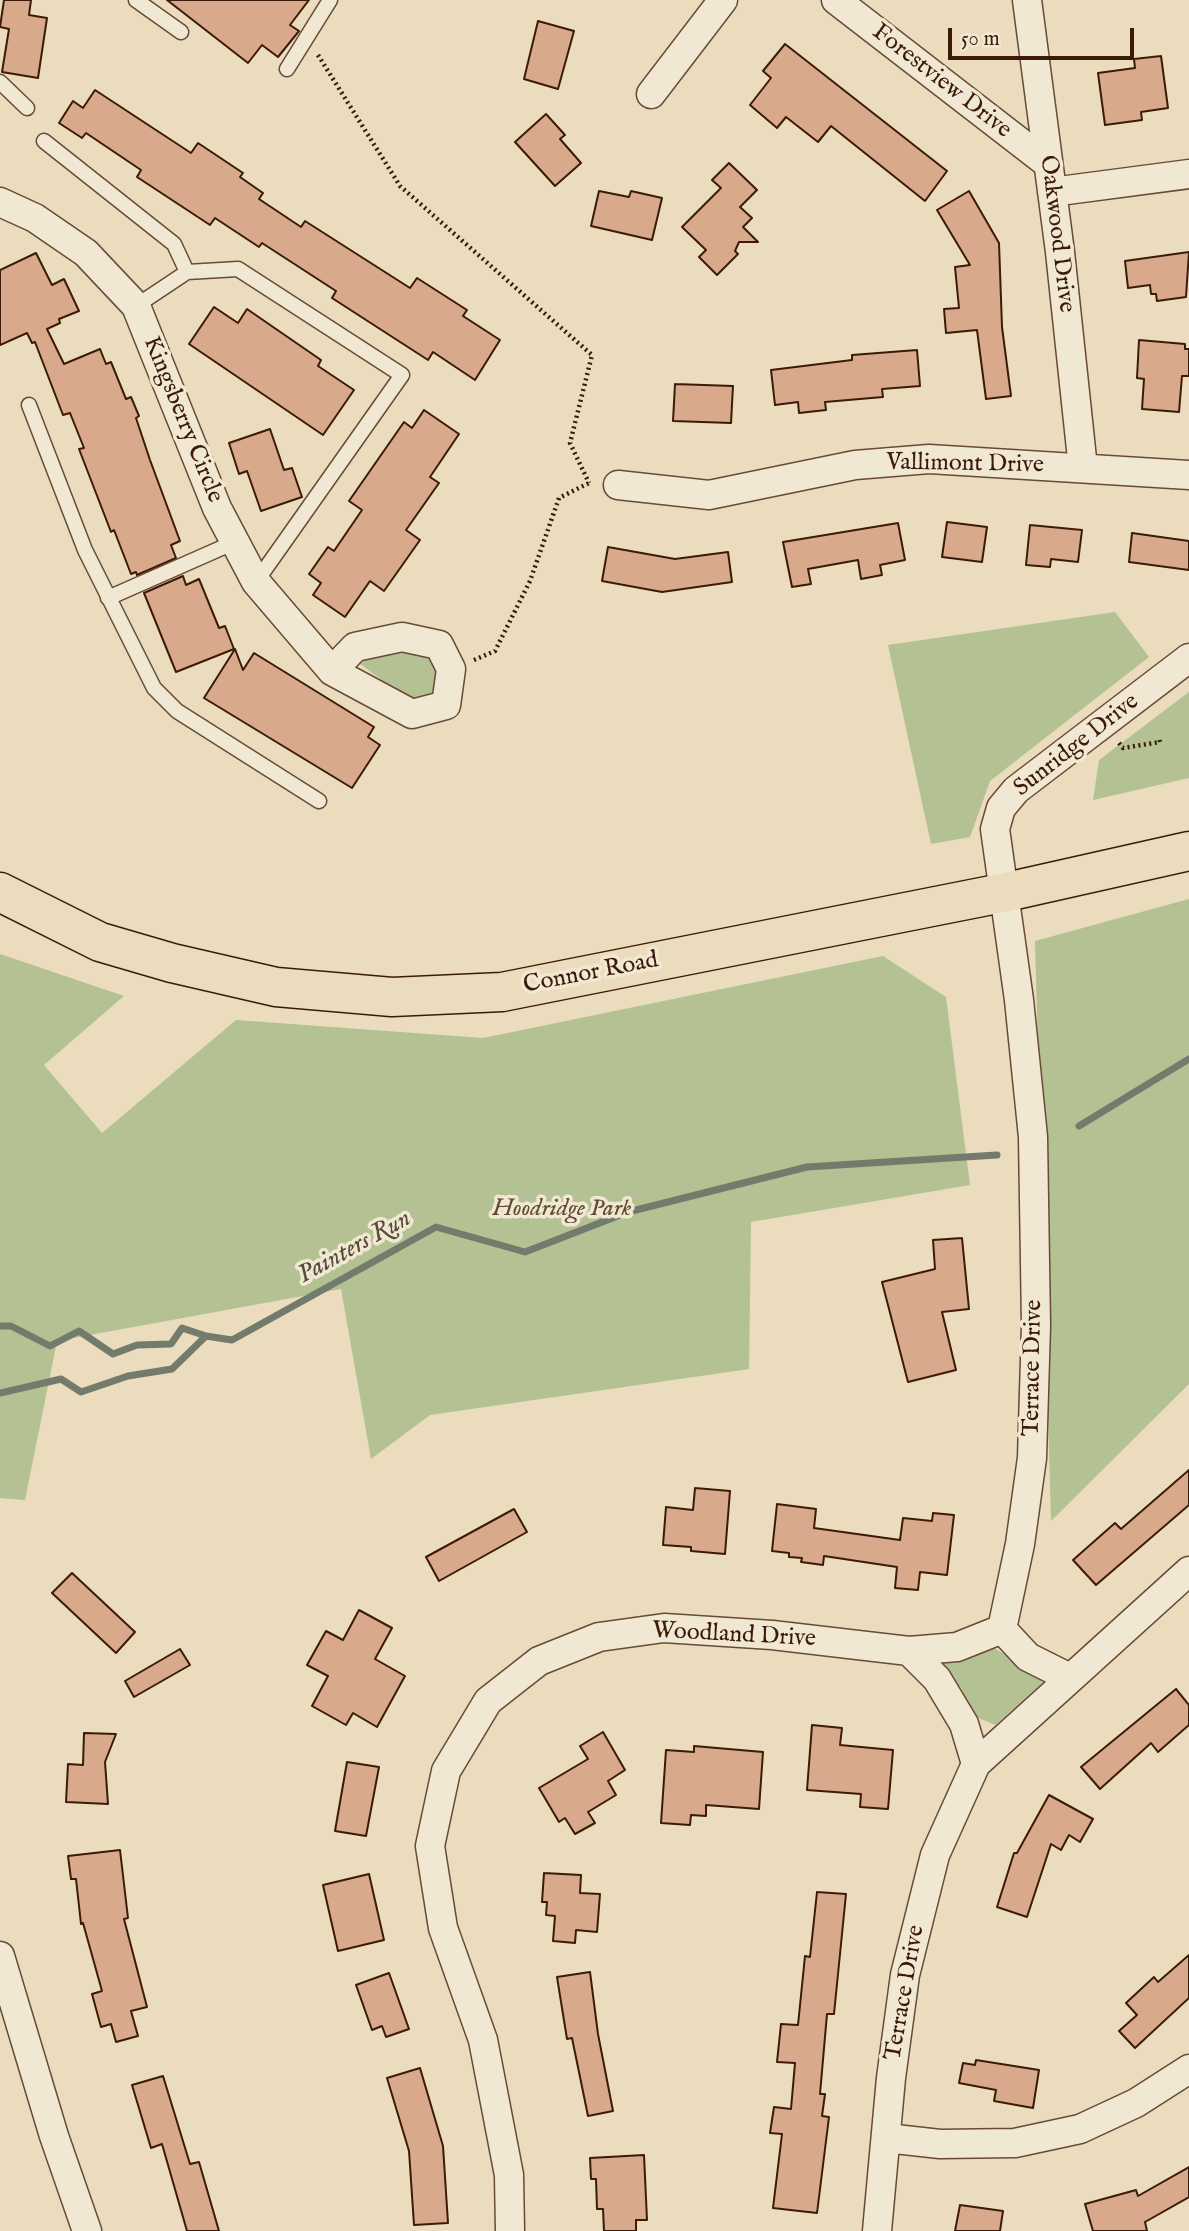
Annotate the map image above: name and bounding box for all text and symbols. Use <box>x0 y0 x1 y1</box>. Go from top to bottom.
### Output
scale bar <box>951 14 1136 58</box>
street label: Forestview Drive <box>865 19 1017 145</box>
text: 50 m <box>961 26 1000 53</box>
street label: Oakwood Drive <box>1032 154 1080 314</box>
street label: Kingsberry Circle <box>136 333 228 507</box>
street label: Vallimont Drive <box>886 449 1044 481</box>
street label: Sunridge Drive <box>1009 688 1145 804</box>
street label: Connor Road <box>521 947 661 1001</box>
park label: Hoodridge Park <box>493 1196 631 1224</box>
water label: Painters Run <box>293 1204 417 1292</box>
street label: Terrace Drive <box>1018 1299 1050 1437</box>
street label: Woodland Drive <box>651 1617 817 1655</box>
street label: Terrace Drive <box>880 1923 932 2063</box>

